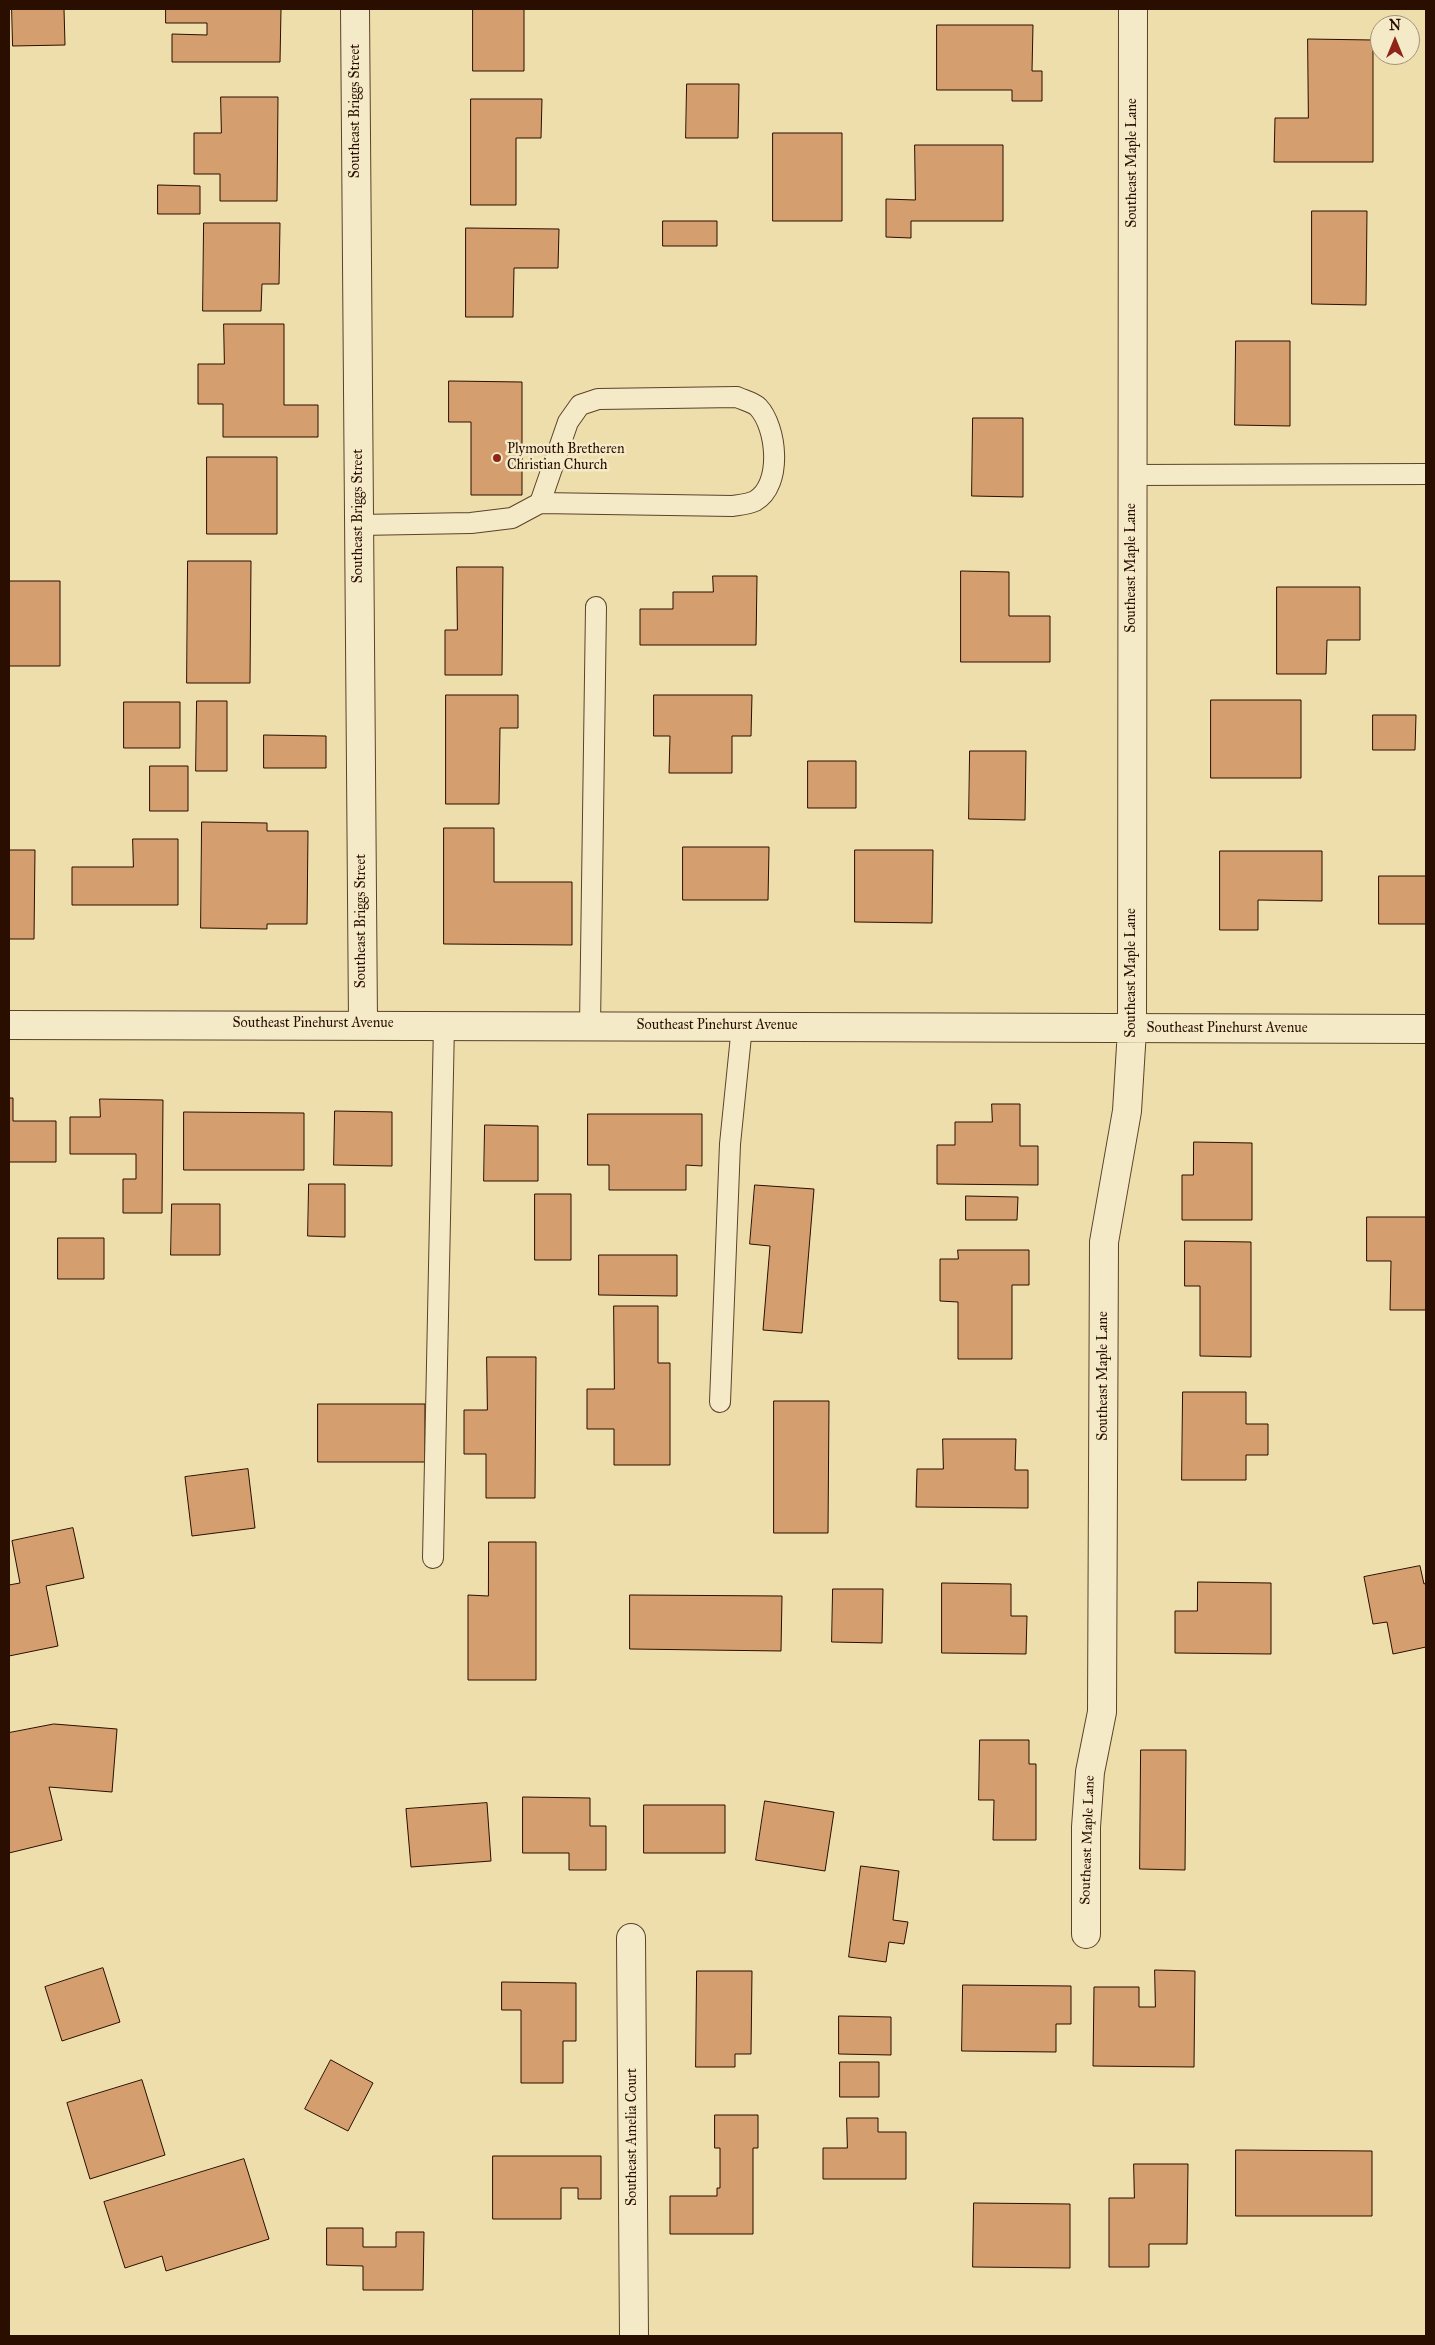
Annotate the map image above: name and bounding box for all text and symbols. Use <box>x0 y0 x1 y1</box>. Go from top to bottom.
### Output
north arrow <box>1370 15 1420 65</box>
text: N <box>1389 17 1401 34</box>
street label: Southeast Briggs Street <box>348 44 364 178</box>
street label: Southeast Maple Lane <box>1125 98 1141 228</box>
place label: Plymouth Bretheren Christian Church <box>507 442 624 474</box>
street label: Southeast Briggs Street <box>351 449 367 583</box>
marker: Plymouth Bretheren Christian Church <box>491 452 503 464</box>
street label: Southeast Maple Lane <box>1124 503 1140 633</box>
street label: Southeast Briggs Street <box>354 854 370 988</box>
street label: Southeast Maple Lane <box>1124 908 1140 1038</box>
street label: Southeast Pinehurst Avenue <box>233 1016 393 1032</box>
street label: Southeast Pinehurst Avenue <box>637 1018 797 1034</box>
street label: Southeast Pinehurst Avenue <box>1147 1021 1307 1037</box>
street label: Southeast Maple Lane <box>1096 1311 1112 1441</box>
street label: Southeast Maple Lane <box>1077 1775 1099 1905</box>
street label: Southeast Amelia Court <box>625 2068 641 2206</box>

